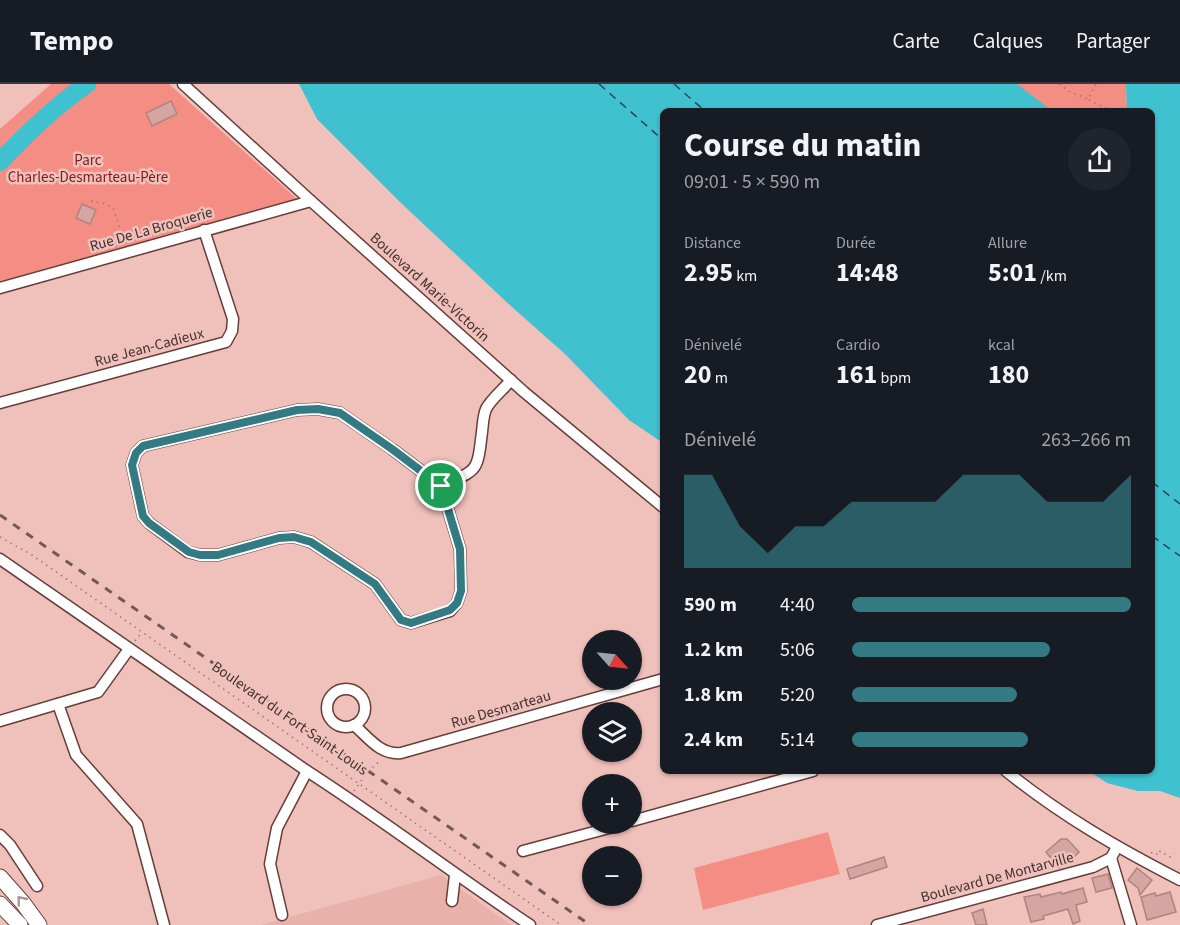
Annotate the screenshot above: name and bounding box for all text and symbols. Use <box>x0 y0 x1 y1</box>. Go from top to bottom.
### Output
text: Tempo <box>30 21 114 61</box>
text: Carte <box>893 26 940 56</box>
text: Calques <box>973 26 1043 56</box>
text: Partager <box>1076 26 1150 56</box>
text: Course du matin <box>684 122 921 169</box>
button: share <box>1068 128 1131 191</box>
park label: Parc Charles-Desmarteau-Père <box>8 150 168 188</box>
text: 09:01 · 5 × 590 m <box>684 168 820 196</box>
street label: Rue De La Broquerie <box>87 202 215 257</box>
street label: Boulevard Marie-Victorin <box>365 228 494 347</box>
text: Distance <box>684 232 741 254</box>
text: Durée <box>836 232 876 254</box>
text: Allure <box>988 232 1027 254</box>
text: 2.95 <box>684 254 733 291</box>
text: 14:48 <box>836 254 899 291</box>
text: 5:01 <box>988 254 1037 291</box>
text: km <box>733 265 757 287</box>
text: /km <box>1037 265 1067 287</box>
street label: Rue Jean-Cadieux <box>92 323 206 372</box>
text: Dénivelé <box>684 334 742 356</box>
text: Cardio <box>836 334 880 356</box>
text: kcal <box>988 334 1015 356</box>
text: 20 <box>684 356 711 393</box>
text: 161 <box>836 356 877 393</box>
text: 180 <box>988 356 1029 393</box>
text: m <box>711 367 728 389</box>
text: bpm <box>877 367 911 389</box>
text: Dénivelé <box>684 426 756 454</box>
text: 263–266 m <box>1041 426 1131 454</box>
pin <box>415 460 466 511</box>
icon: arrive <box>424 469 457 502</box>
text: 590 m <box>684 591 737 619</box>
text: 4:40 <box>780 591 815 619</box>
north arrow <box>582 630 642 690</box>
map controls <box>582 630 642 906</box>
text: 1.2 km <box>684 636 743 664</box>
text: 5:06 <box>780 636 815 664</box>
street label: Boulevard du Fort-Saint-Louis <box>207 656 372 780</box>
text: 1.8 km <box>684 681 743 709</box>
text: 5:20 <box>780 681 815 709</box>
street label: Rue Desmarteau <box>449 685 554 734</box>
button: layers <box>582 702 642 762</box>
text: 2.4 km <box>684 726 743 754</box>
text: 5:14 <box>780 726 815 754</box>
button: + <box>582 774 642 834</box>
button: − <box>582 846 642 906</box>
street label: Boulevard De Montarville <box>918 847 1076 908</box>
one-way arrow <box>17 896 28 907</box>

